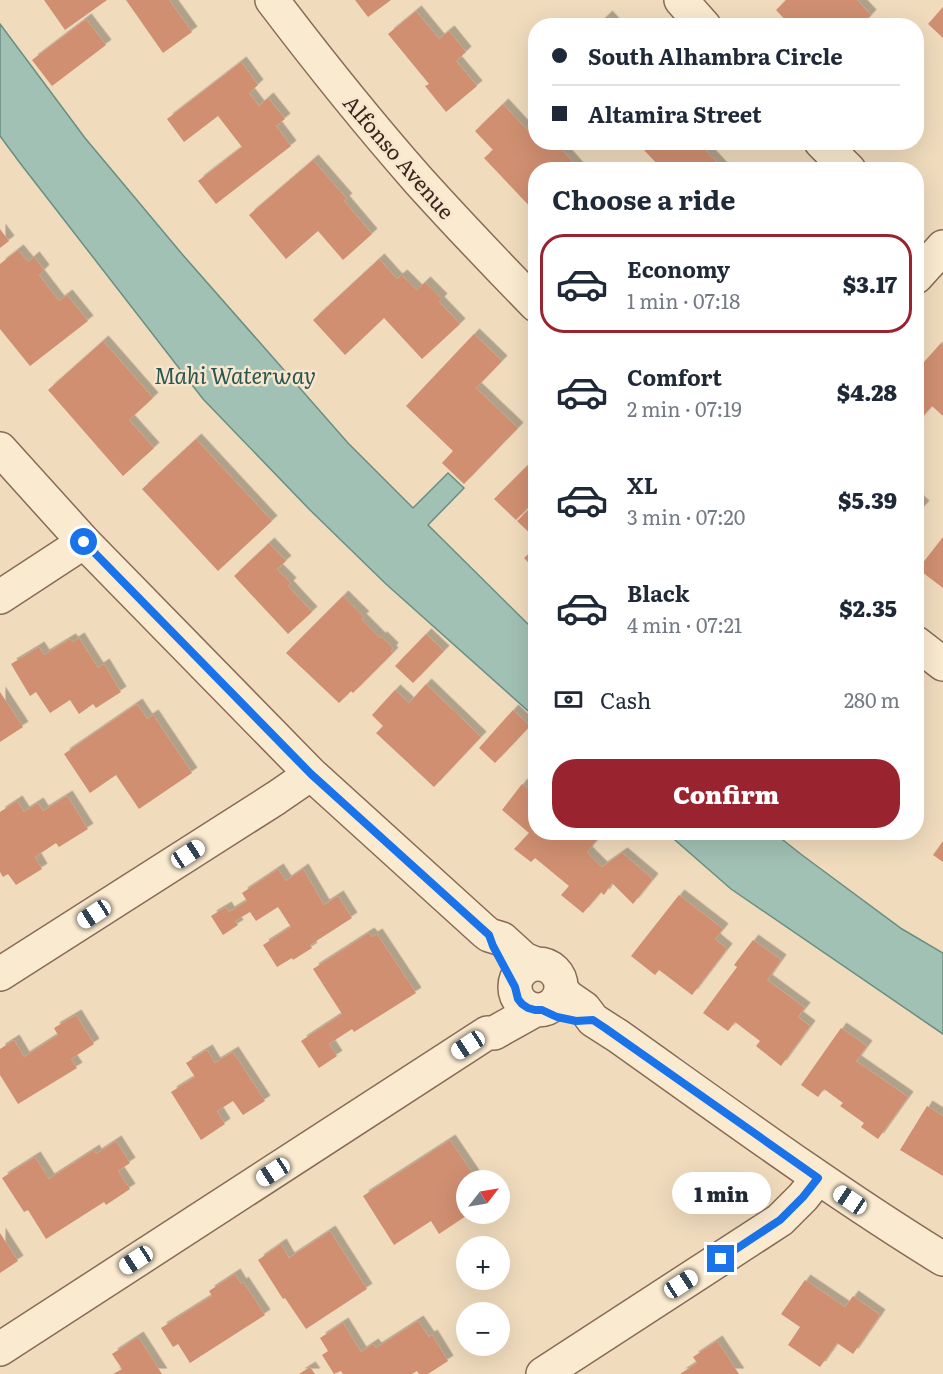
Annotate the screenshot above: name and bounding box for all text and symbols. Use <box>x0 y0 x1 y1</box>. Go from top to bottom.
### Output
text: South Alhambra Circle <box>588 39 843 72</box>
street label: Alfonso Avenue <box>337 87 463 225</box>
text: Altamira Street <box>588 97 762 130</box>
text: Choose a ride <box>552 178 735 218</box>
text: Economy <box>627 252 730 285</box>
icon: car <box>555 257 609 311</box>
text: $3.17 <box>843 267 897 300</box>
text: 1 min · 07:18 <box>627 285 740 315</box>
water label: Mahi Waterway <box>154 358 316 391</box>
text: Comfort <box>627 360 722 393</box>
icon: car <box>555 365 609 419</box>
text: $4.28 <box>837 375 897 408</box>
text: 2 min · 07:19 <box>627 393 742 423</box>
text: XL <box>627 468 658 501</box>
icon: car <box>555 473 609 527</box>
text: $5.39 <box>838 483 897 516</box>
text: 3 min · 07:20 <box>627 501 745 531</box>
route start <box>70 528 97 555</box>
text: Black <box>627 576 689 609</box>
icon: car <box>555 581 609 635</box>
text: $2.35 <box>839 591 897 624</box>
text: 4 min · 07:21 <box>627 609 742 639</box>
icon: cash <box>552 683 585 716</box>
text: Cash <box>600 683 651 716</box>
text: 280 m <box>844 684 900 714</box>
button: Confirm <box>552 759 900 828</box>
car <box>168 837 208 871</box>
car <box>74 897 114 931</box>
car <box>448 1028 488 1062</box>
car <box>253 1155 293 1189</box>
north arrow <box>456 1170 510 1224</box>
map controls <box>456 1170 510 1356</box>
callout: 1 min <box>672 1172 771 1214</box>
text: 1 min <box>694 1178 749 1208</box>
car <box>830 1182 870 1218</box>
button: + <box>456 1236 510 1290</box>
car <box>116 1243 156 1277</box>
route end <box>707 1245 734 1272</box>
car <box>661 1267 701 1301</box>
button: − <box>456 1302 510 1356</box>

